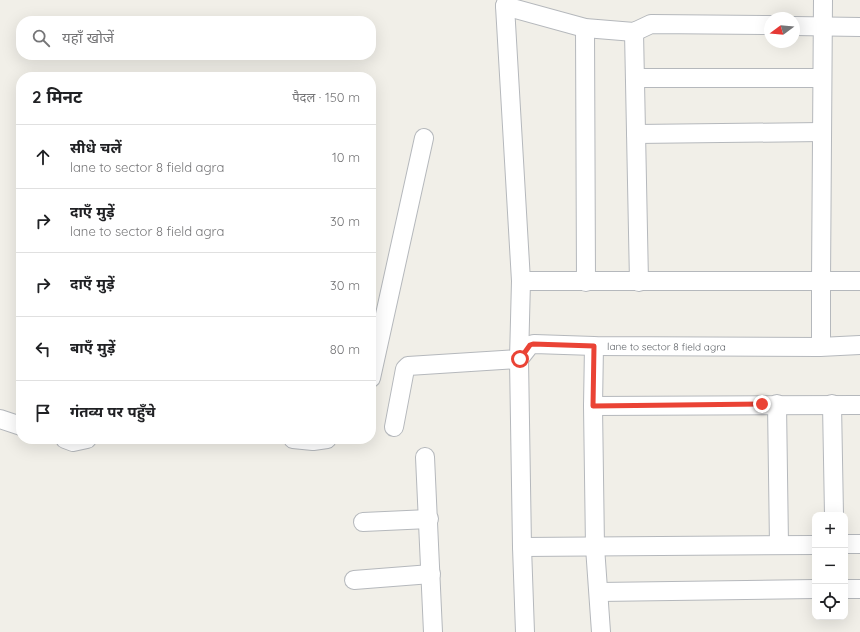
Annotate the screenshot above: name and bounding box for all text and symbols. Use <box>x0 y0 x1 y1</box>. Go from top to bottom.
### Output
north arrow <box>764 12 800 48</box>
search box <box>16 16 376 60</box>
icon: search <box>30 27 52 49</box>
text: यहाँ खोजें <box>62 28 114 47</box>
text: 2 मिनट <box>32 86 82 107</box>
text: पैदल · 150 m <box>292 89 360 105</box>
text: सीधे चलें <box>70 138 121 157</box>
icon: ahead <box>32 146 54 168</box>
text: 10 m <box>332 149 360 165</box>
text: lane to sector 8 field agra <box>70 159 224 175</box>
text: दाएँ मुड़ें <box>70 202 114 221</box>
icon: right <box>32 210 54 232</box>
text: 30 m <box>330 213 360 229</box>
text: lane to sector 8 field agra <box>70 223 224 239</box>
icon: right <box>32 274 54 296</box>
text: दाएँ मुड़ें <box>70 274 114 293</box>
text: 30 m <box>330 277 360 293</box>
icon: left <box>32 338 54 360</box>
text: बाएँ मुड़ें <box>70 338 115 357</box>
street label: lane to sector 8 field agra <box>607 340 726 353</box>
text: 80 m <box>330 341 360 357</box>
route start <box>511 350 529 368</box>
route end <box>753 395 771 413</box>
icon: arrive <box>32 402 54 424</box>
text: गंतव्य पर पहुँचे <box>70 402 156 421</box>
map controls <box>812 512 848 620</box>
button: + <box>812 512 848 548</box>
button: − <box>812 548 848 584</box>
button: locate <box>812 584 848 620</box>

